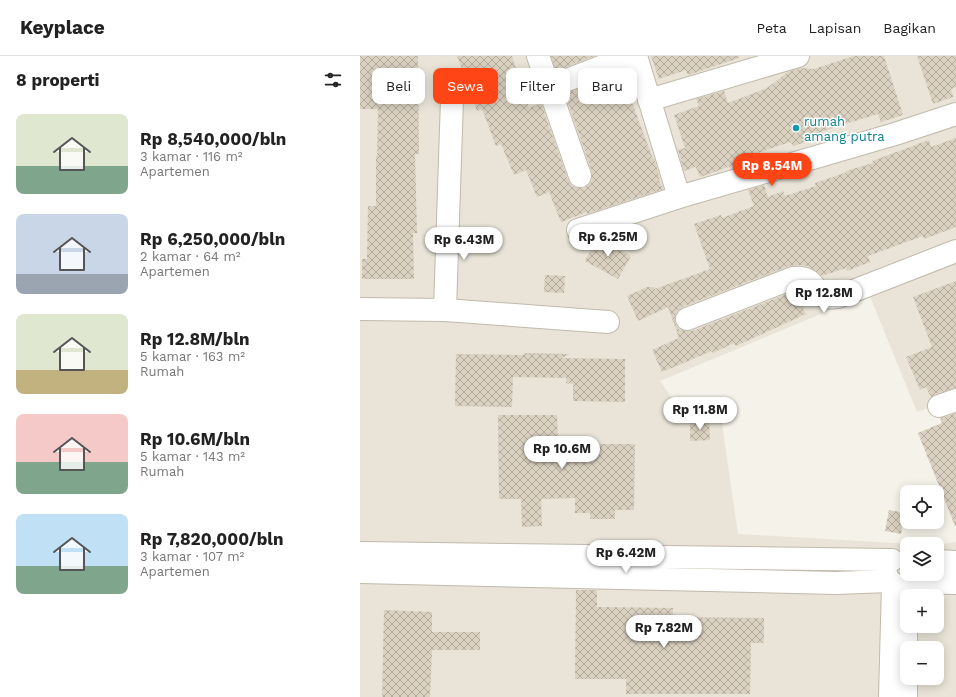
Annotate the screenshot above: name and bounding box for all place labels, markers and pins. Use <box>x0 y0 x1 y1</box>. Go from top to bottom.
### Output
place label: rumah amang putra <box>804 114 885 144</box>
marker: rumah amang putra <box>791 123 801 133</box>
pin: Rp 8.54M <box>731 153 813 187</box>
pin: Rp 6.25M <box>567 224 649 258</box>
pin: Rp 6.43M <box>423 227 505 261</box>
pin: Rp 12.8M <box>783 280 865 314</box>
pin: Rp 11.8M <box>659 397 741 431</box>
pin: Rp 10.6M <box>521 436 603 470</box>
pin: Rp 6.42M <box>585 540 667 574</box>
pin: Rp 7.82M <box>623 615 705 649</box>

